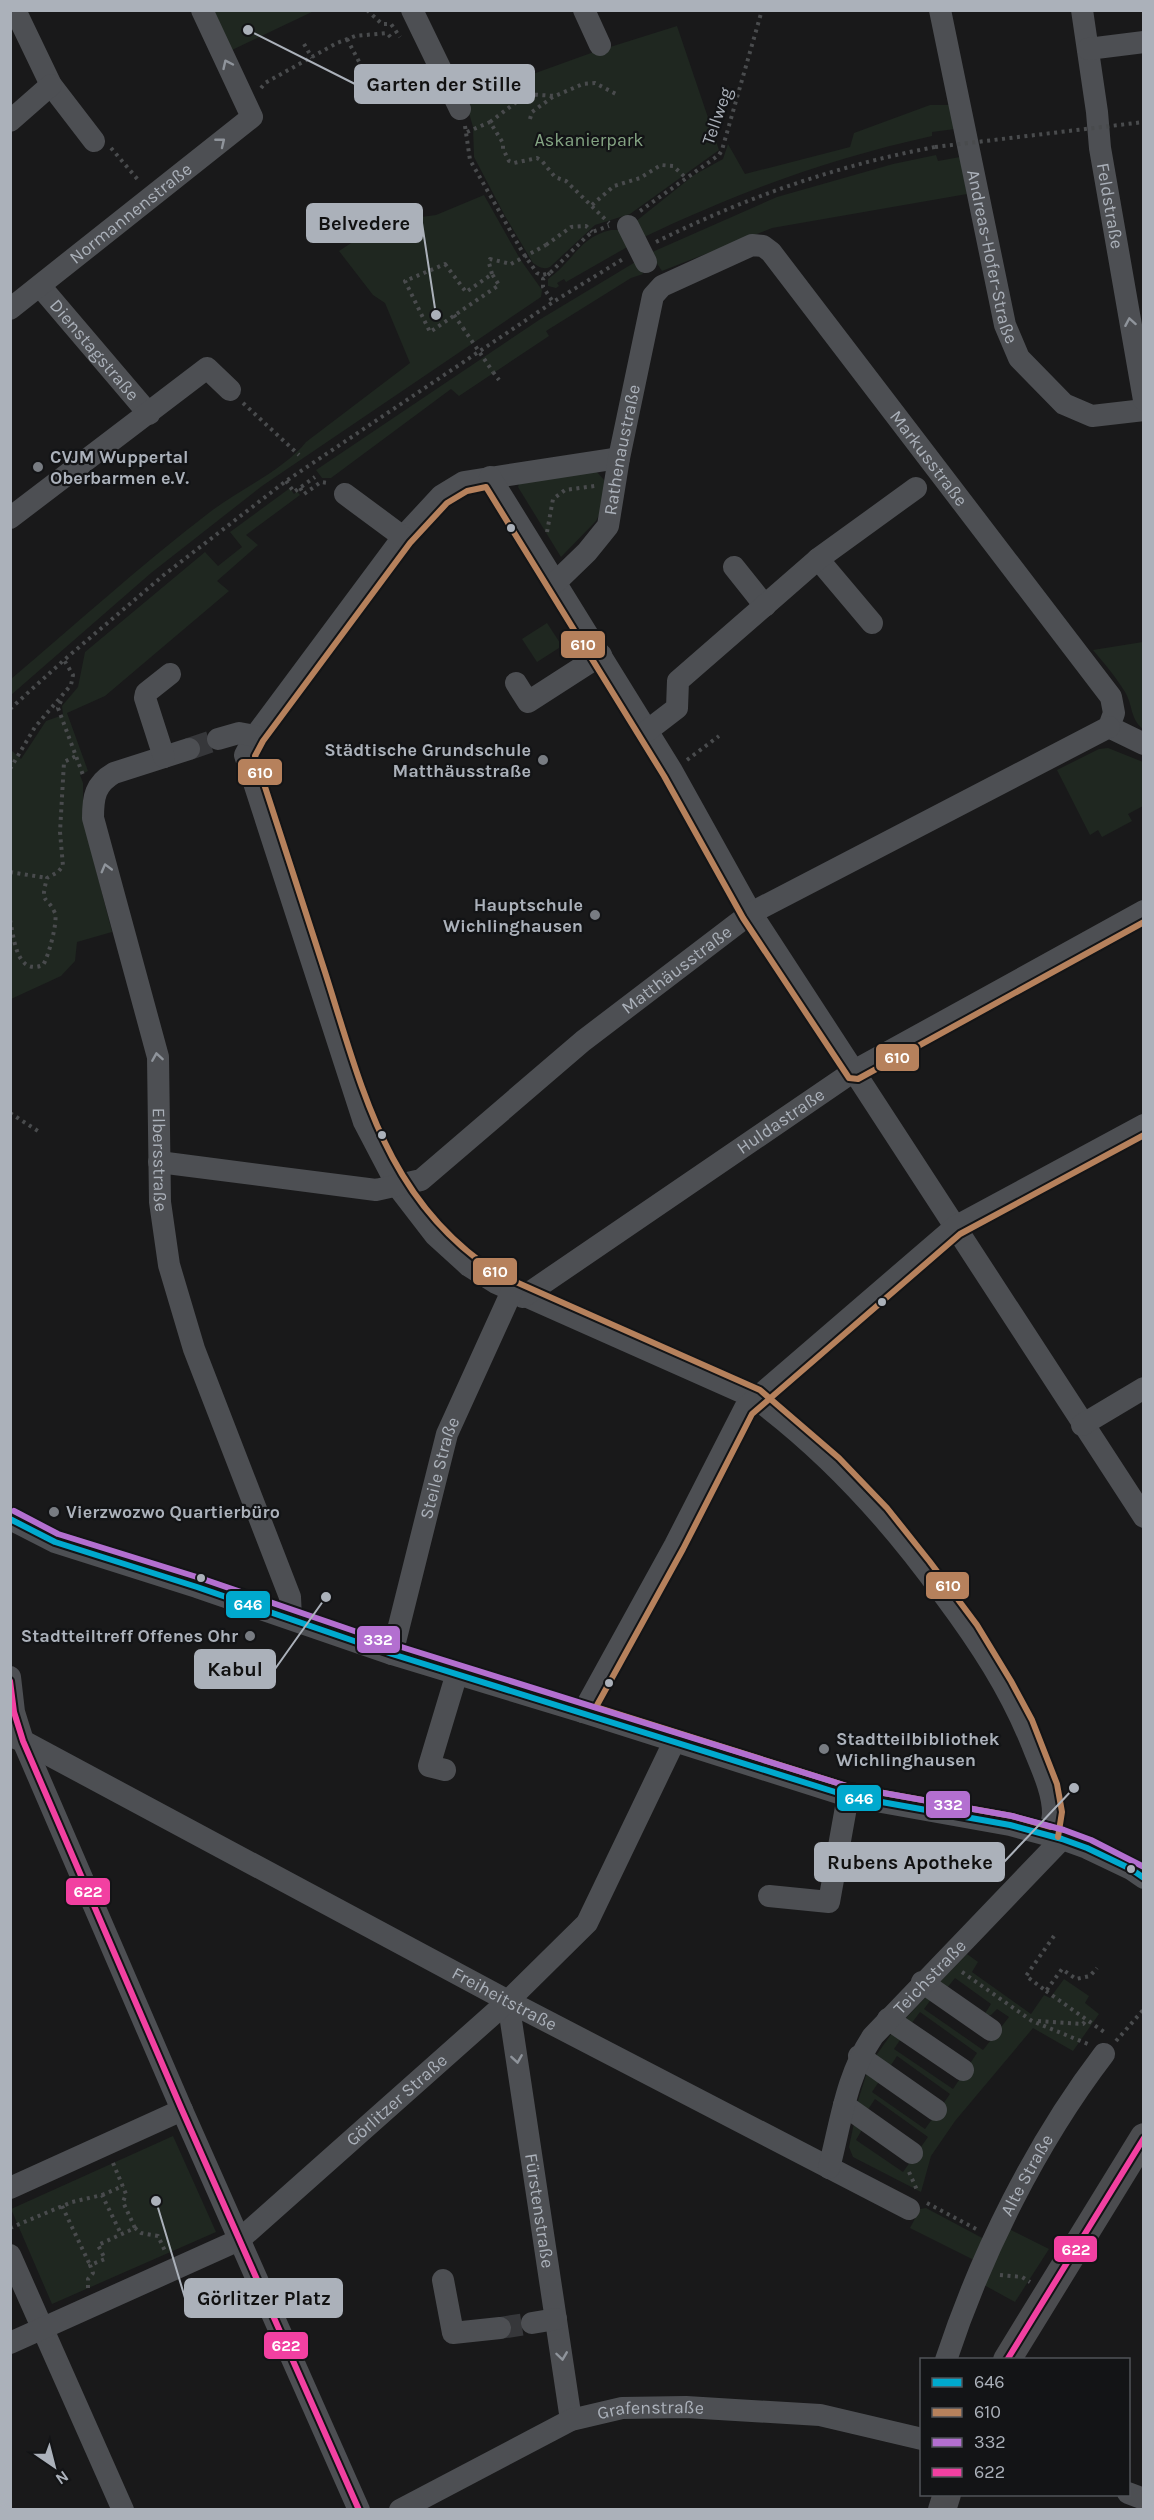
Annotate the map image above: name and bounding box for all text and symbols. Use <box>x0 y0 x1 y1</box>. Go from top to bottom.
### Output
one-way arrow <box>222 60 234 71</box>
callout: Garten der Stille <box>355 65 534 103</box>
text: Garten der Stille <box>367 73 521 96</box>
street label: Tellweg <box>697 84 737 148</box>
park label: Askanierpark <box>535 129 643 151</box>
one-way arrow <box>214 139 225 150</box>
street label: Normannenstraße <box>65 158 196 269</box>
street label: Feldstraße <box>1092 161 1128 251</box>
street label: Andreas-Hofer-Straße <box>962 168 1023 347</box>
callout: Belvedere <box>307 204 422 242</box>
text: Belvedere <box>318 212 410 235</box>
street label: Dienstagstraße <box>45 295 144 405</box>
one-way arrow <box>1124 317 1137 327</box>
street label: Rathenaustraße <box>599 383 645 517</box>
street label: Markusstraße <box>885 406 972 511</box>
place label: CVJM Wuppertal Oberbarmen e.V. <box>50 446 189 489</box>
marker: CVJM Wuppertal Oberbarmen e.V. <box>31 460 45 474</box>
unlabelled marker <box>505 522 517 534</box>
line badge: 610 <box>560 630 606 659</box>
text: 610 <box>570 635 596 654</box>
place label: Städtische Grundschule Matthäusstraße <box>324 739 531 782</box>
marker: Städtische Grundschule Matthäusstraße <box>536 753 550 767</box>
line badge: 610 <box>237 758 283 786</box>
text: 610 <box>247 763 273 782</box>
one-way arrow <box>101 863 114 873</box>
place label: Hauptschule Wichlinghausen <box>443 894 583 937</box>
marker: Hauptschule Wichlinghausen <box>588 908 602 922</box>
street label: Matthäusstraße <box>617 921 736 1019</box>
line badge: 610 <box>875 1043 920 1072</box>
text: 610 <box>884 1048 910 1067</box>
one-way arrow <box>151 1052 163 1061</box>
street label: Huldastraße <box>733 1083 829 1159</box>
street label: Elbersstraße <box>148 1108 172 1213</box>
unlabelled marker <box>376 1129 388 1141</box>
line badge: 610 <box>472 1257 518 1286</box>
text: 610 <box>482 1262 508 1281</box>
unlabelled marker <box>876 1296 888 1308</box>
street label: Steile Straße <box>415 1413 464 1521</box>
place label: Vierzwozwo Quartierbüro <box>66 1501 280 1523</box>
marker: Vierzwozwo Quartierbüro <box>47 1505 61 1519</box>
line badge: 610 <box>925 1571 970 1600</box>
unlabelled marker <box>195 1572 207 1584</box>
text: 610 <box>935 1576 961 1595</box>
line badge: 646 <box>225 1590 271 1619</box>
text: 646 <box>234 1595 262 1614</box>
place label: Stadtteiltreff Offenes Ohr <box>21 1625 238 1647</box>
line badge: 332 <box>356 1625 401 1654</box>
marker: Stadtteiltreff Offenes Ohr <box>243 1629 257 1643</box>
text: 332 <box>363 1630 393 1649</box>
callout: Kabul <box>195 1650 275 1688</box>
text: Kabul <box>207 1658 263 1681</box>
unlabelled marker <box>603 1677 615 1689</box>
place label: Stadtteilbibliothek Wichlinghausen <box>836 1728 1000 1771</box>
marker: Stadtteilbibliothek Wichlinghausen <box>817 1742 831 1756</box>
line badge: 646 <box>836 1784 882 1812</box>
text: 646 <box>845 1789 873 1808</box>
line badge: 332 <box>925 1790 971 1819</box>
text: 332 <box>933 1795 963 1814</box>
callout: Rubens Apotheke <box>815 1843 1004 1881</box>
text: Rubens Apotheke <box>827 1851 993 1874</box>
unlabelled marker <box>1125 1863 1137 1875</box>
line badge: 622 <box>65 1877 111 1906</box>
text: 622 <box>73 1882 103 1901</box>
street label: Teichstraße <box>889 1935 971 2019</box>
street label: Freiheitstraße <box>448 1962 561 2035</box>
street label: Görlitzer Straße <box>341 2049 452 2151</box>
one-way arrow <box>511 2054 523 2064</box>
street label: Alte Straße <box>996 2130 1058 2220</box>
street label: Fürstenstraße <box>520 2152 559 2270</box>
line badge: 622 <box>1053 2235 1098 2263</box>
text: 622 <box>1061 2240 1091 2259</box>
callout: Görlitzer Platz <box>185 2279 342 2317</box>
text: Görlitzer Platz <box>197 2287 331 2310</box>
line badge: 622 <box>263 2331 309 2360</box>
text: 622 <box>271 2336 301 2355</box>
one-way arrow <box>555 2351 567 2360</box>
legend <box>920 2358 1130 2496</box>
text: 646 <box>974 2371 1005 2393</box>
street label: Grafenstraße <box>595 2396 705 2424</box>
text: 610 <box>974 2401 1001 2423</box>
text: 332 <box>974 2431 1006 2453</box>
north arrow <box>24 2436 84 2496</box>
text: 622 <box>974 2461 1005 2483</box>
text: N <box>52 2467 72 2489</box>

